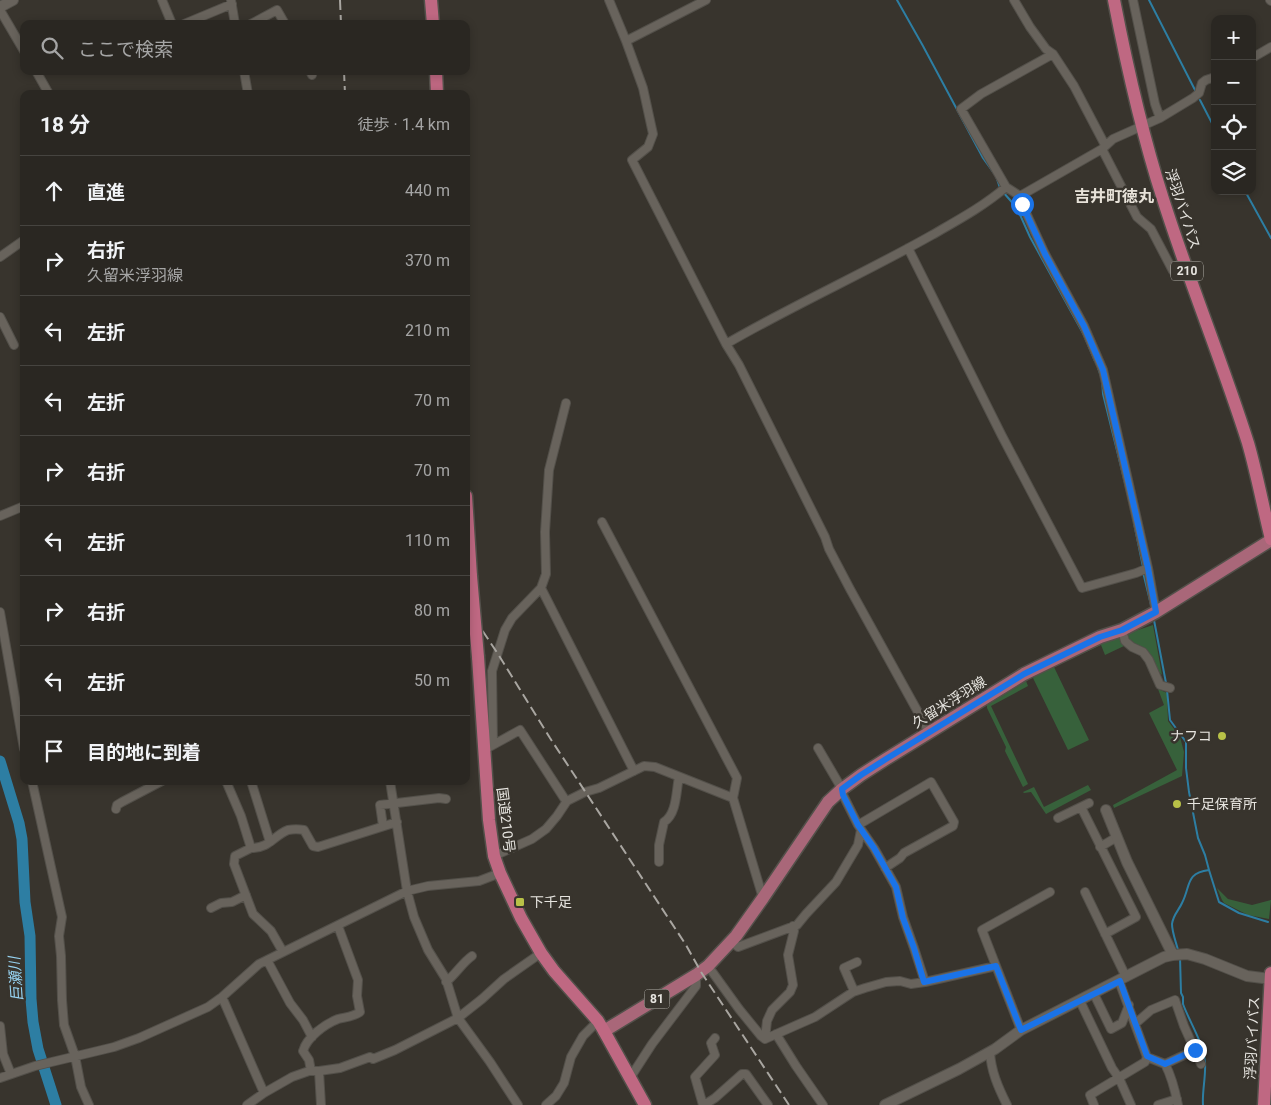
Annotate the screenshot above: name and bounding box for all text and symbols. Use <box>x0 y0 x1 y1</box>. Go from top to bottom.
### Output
map controls <box>1211 15 1256 195</box>
button: + <box>1211 15 1256 60</box>
search box <box>20 20 470 75</box>
icon: search <box>38 34 66 62</box>
text: ここで検索 <box>78 38 173 61</box>
button: − <box>1211 60 1256 105</box>
button: locate <box>1211 105 1256 150</box>
text: 18 分 <box>40 113 90 137</box>
text: 徒歩 · 1.4 km <box>358 115 450 134</box>
button: layers <box>1211 150 1256 195</box>
street label: 浮羽バイパス <box>1162 167 1204 251</box>
icon: ahead <box>40 177 68 205</box>
text: 直進 <box>87 181 125 204</box>
text: 440 m <box>405 181 450 200</box>
district label: 吉井町徳丸 <box>1074 187 1154 206</box>
route start <box>1011 193 1034 216</box>
text: 右折 <box>87 239 125 262</box>
icon: right <box>40 247 68 275</box>
text: 370 m <box>405 251 450 270</box>
road number: 210 <box>1171 262 1203 280</box>
text: 久留米浮羽線 <box>87 266 183 285</box>
icon: left <box>40 317 68 345</box>
text: 左折 <box>87 321 125 344</box>
text: 210 m <box>405 321 450 340</box>
icon: left <box>40 387 68 415</box>
text: 左折 <box>87 391 125 414</box>
text: 70 m <box>414 391 450 410</box>
icon: right <box>40 457 68 485</box>
text: 右折 <box>87 461 125 484</box>
text: 70 m <box>414 461 450 480</box>
icon: left <box>40 527 68 555</box>
text: 左折 <box>87 531 125 554</box>
text: 110 m <box>405 531 450 550</box>
icon: right <box>40 597 68 625</box>
text: 右折 <box>87 601 125 624</box>
text: 80 m <box>414 601 450 620</box>
icon: left <box>40 667 68 695</box>
text: 左折 <box>87 671 125 694</box>
text: 50 m <box>414 671 450 690</box>
street label: 久留米浮羽線 <box>909 673 989 731</box>
place label: ナフコ <box>1170 728 1212 744</box>
marker: ナフコ <box>1216 730 1228 742</box>
icon: arrive <box>40 737 68 765</box>
text: 目的地に到着 <box>87 741 201 764</box>
street label: 国道210号 <box>494 786 518 854</box>
place label: 千足保育所 <box>1187 796 1257 812</box>
marker: 千足保育所 <box>1171 798 1183 810</box>
place label: 下千足 <box>530 894 572 910</box>
marker: 下千足 <box>514 896 526 908</box>
water label: 巨瀬川 <box>5 954 27 1002</box>
road number: 81 <box>644 990 670 1009</box>
street label: 浮羽バイパス <box>1242 996 1262 1080</box>
route end <box>1184 1039 1207 1062</box>

